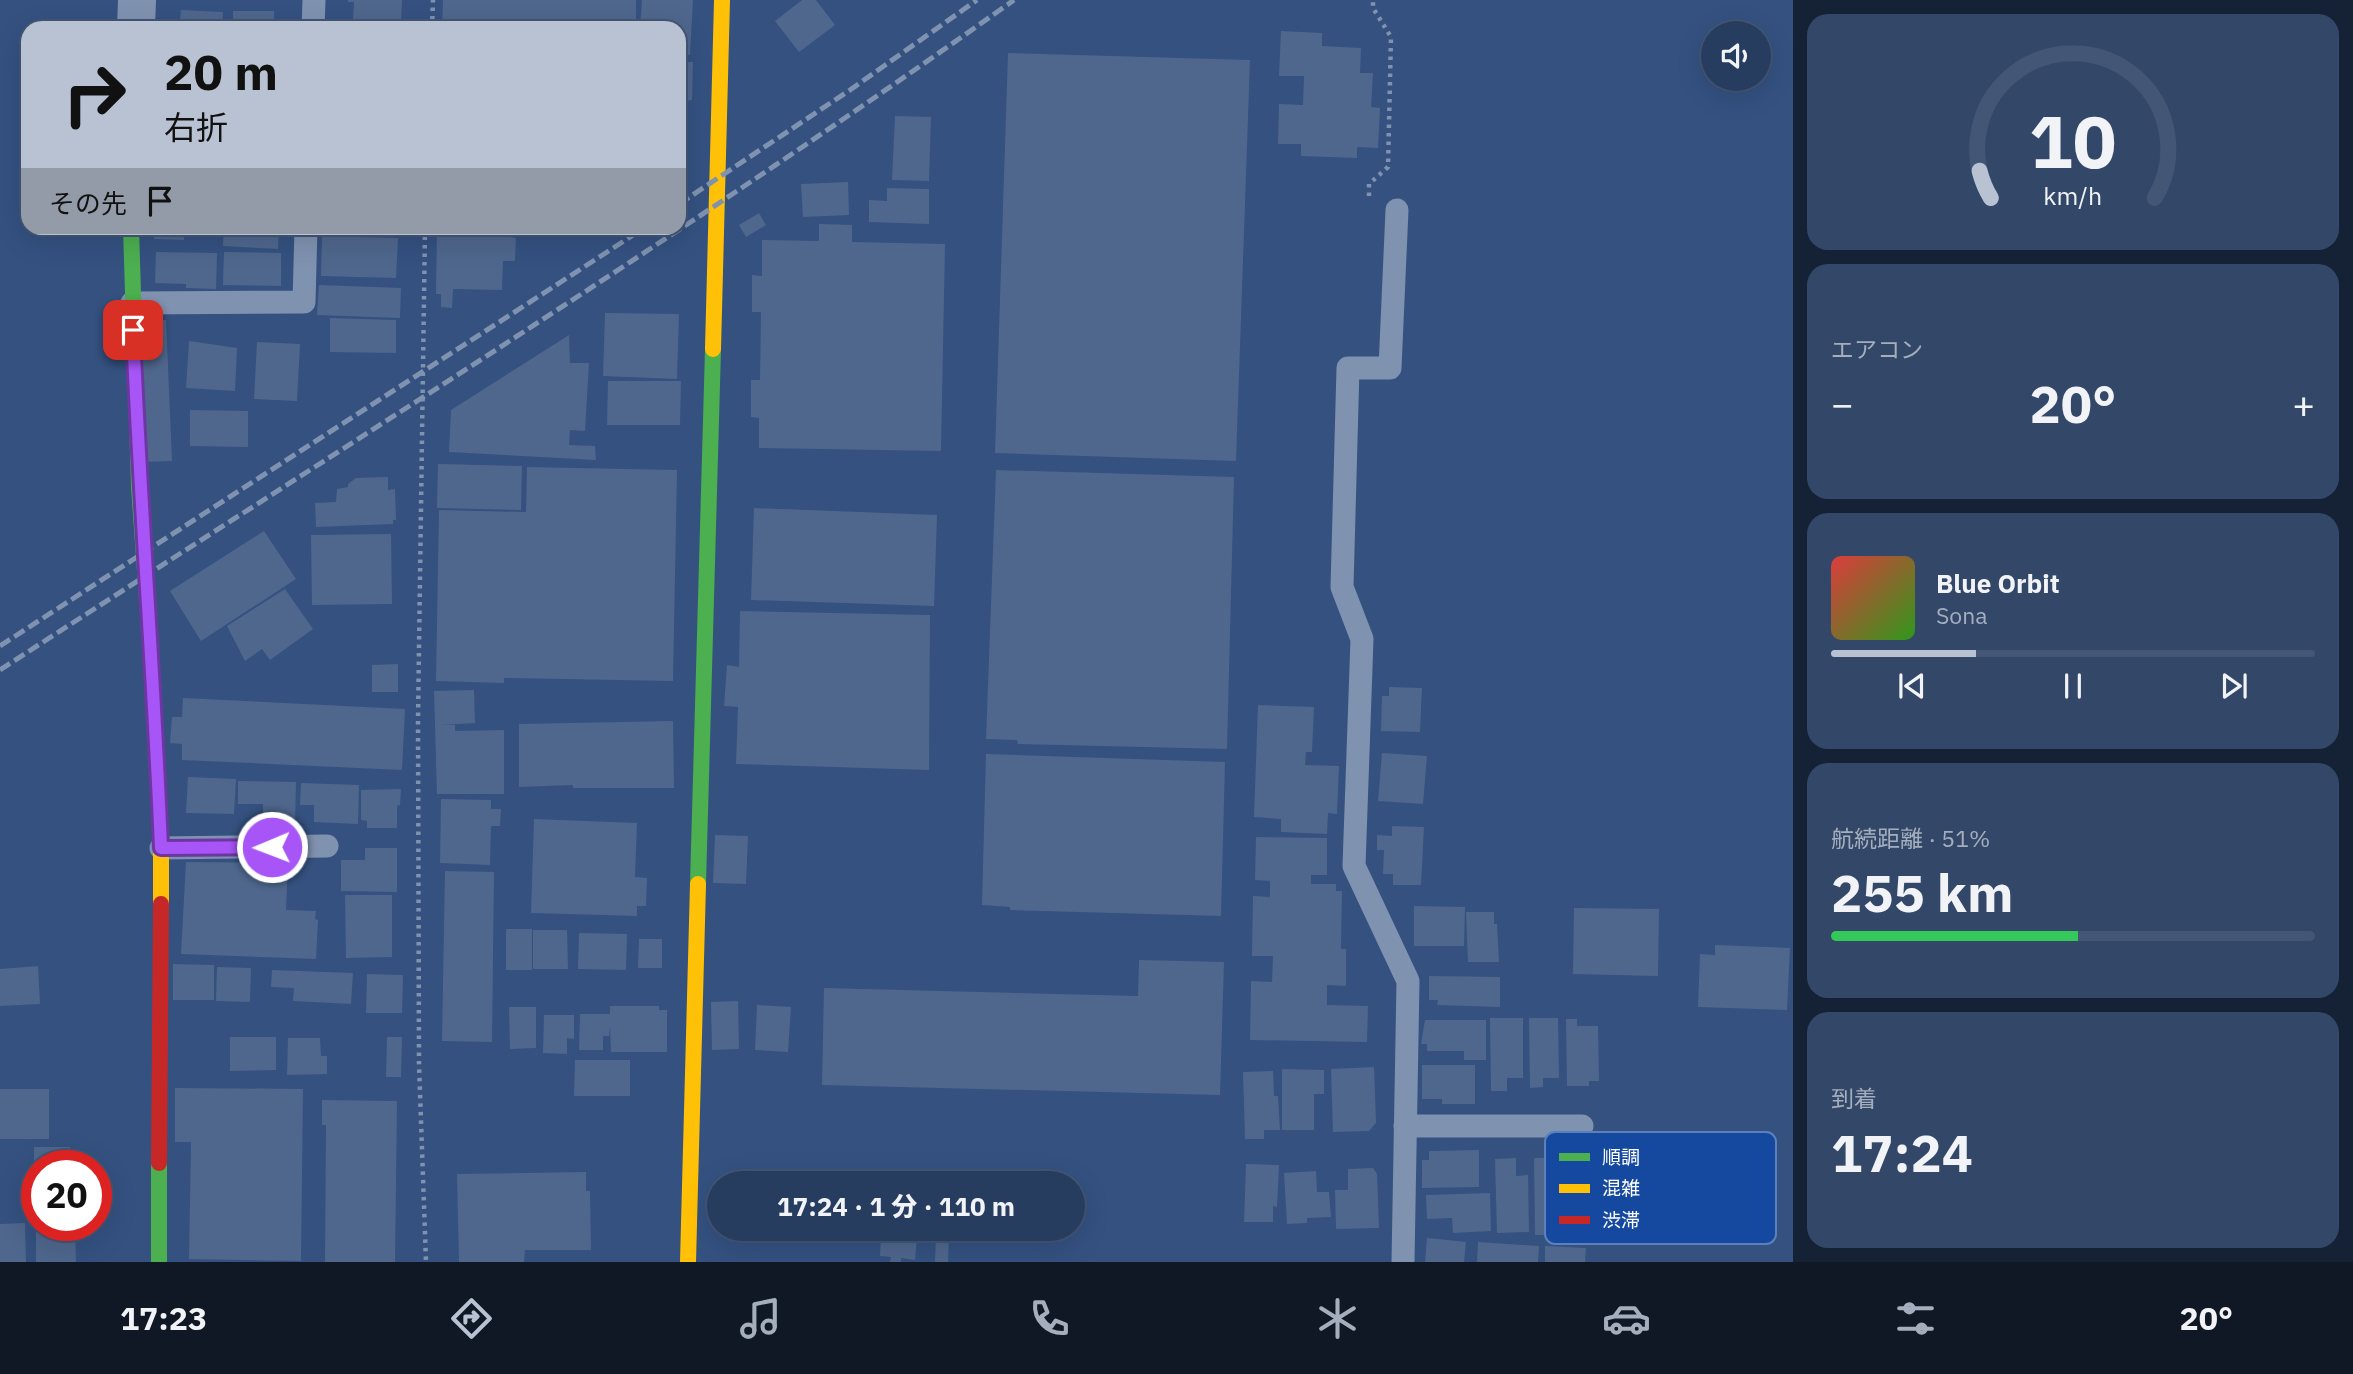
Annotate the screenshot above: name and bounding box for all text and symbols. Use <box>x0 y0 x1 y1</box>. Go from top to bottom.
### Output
map controls <box>1701 21 1771 91</box>
button: sound <box>1701 21 1771 91</box>
text: 20 m <box>164 40 278 103</box>
icon: right <box>49 49 140 140</box>
text: 10 <box>2029 93 2117 188</box>
text: 右折 <box>164 106 228 148</box>
text: km/h <box>2044 179 2102 212</box>
icon: arrive <box>141 182 179 220</box>
text: その先 <box>49 186 127 220</box>
pin <box>103 300 163 360</box>
icon: arrive <box>114 311 152 349</box>
text: エアコン <box>1831 334 1923 364</box>
text: 20° <box>2030 370 2116 437</box>
text: − <box>1831 379 1854 428</box>
text: + <box>2292 379 2315 428</box>
text: Blue Orbit <box>1936 566 2060 600</box>
text: Sona <box>1936 600 1988 630</box>
icon: previous <box>1893 667 1931 705</box>
icon: pause <box>2054 667 2092 705</box>
icon: next <box>2215 667 2253 705</box>
position arrow <box>235 810 309 884</box>
text: 航続距離 · 51% <box>1831 823 1990 853</box>
text: 255 km <box>1831 859 2013 926</box>
text: 到着 <box>1831 1083 1877 1113</box>
text: 17:24 <box>1831 1119 1973 1186</box>
legend <box>1545 1132 1776 1244</box>
text: 順調 <box>1602 1145 1640 1169</box>
speed limit sign: 20 <box>21 1150 112 1241</box>
text: 混雑 <box>1602 1176 1640 1200</box>
text: 17:24 · 1 分 · 110 m <box>777 1189 1015 1223</box>
text: 渋滞 <box>1602 1208 1640 1232</box>
icon: directions <box>447 1294 496 1343</box>
icon: music <box>736 1294 785 1343</box>
icon: phone <box>1025 1294 1074 1343</box>
icon: climate <box>1313 1294 1362 1343</box>
icon: car <box>1602 1294 1651 1343</box>
icon: filters <box>1891 1294 1940 1343</box>
text: 17:23 <box>120 1297 207 1339</box>
text: 20° <box>2180 1297 2233 1339</box>

